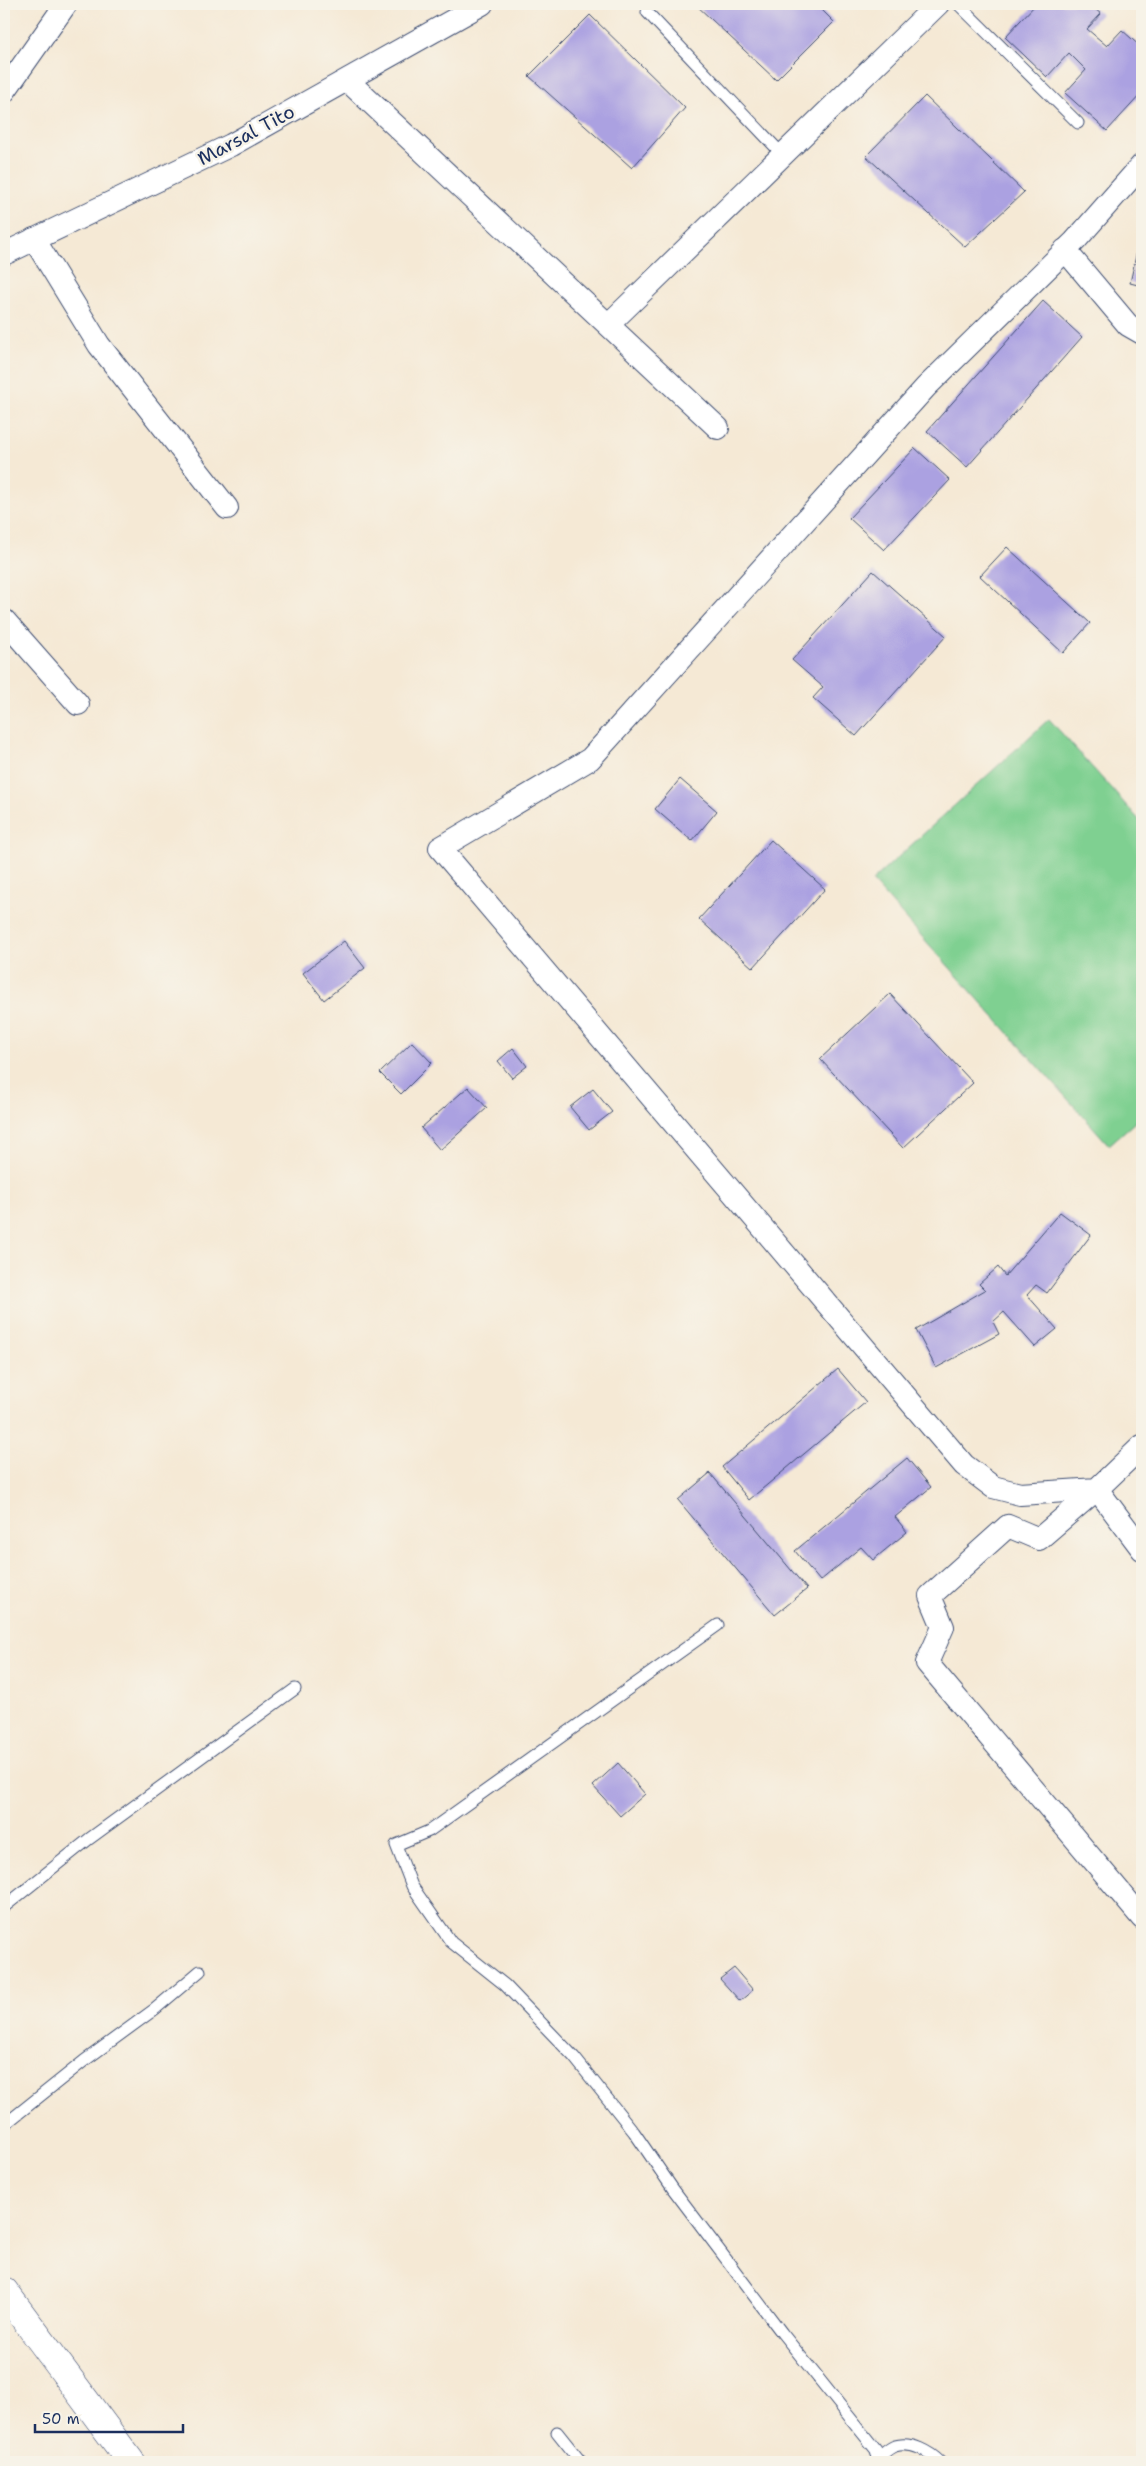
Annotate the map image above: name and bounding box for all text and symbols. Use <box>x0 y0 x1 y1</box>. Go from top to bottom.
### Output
street label: Marsal Tito <box>193 99 299 171</box>
scale bar <box>35 2401 182 2433</box>
text: 50 m <box>42 2409 80 2429</box>

